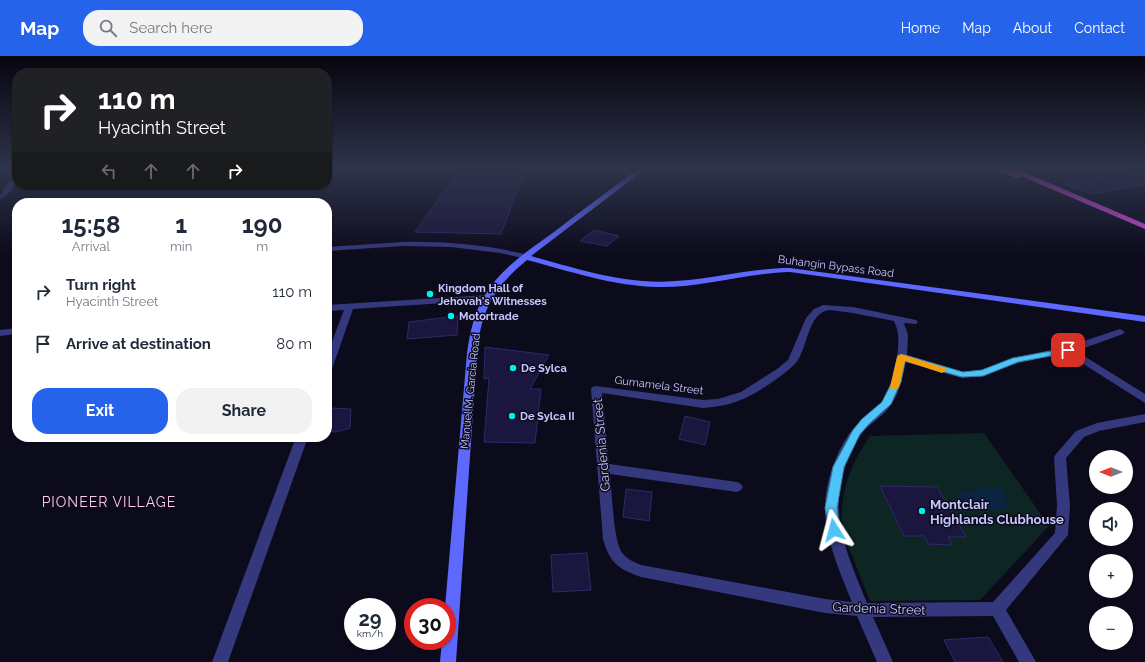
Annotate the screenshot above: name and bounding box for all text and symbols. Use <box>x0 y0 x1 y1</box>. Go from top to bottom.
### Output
search box <box>83 10 363 46</box>
text: Map <box>20 17 59 39</box>
icon: search <box>97 17 119 39</box>
text: Search here <box>129 19 213 37</box>
text: Home <box>901 20 940 36</box>
text: Map <box>962 20 991 36</box>
text: About <box>1013 20 1052 36</box>
text: Contact <box>1074 20 1125 36</box>
text: 110 m <box>98 83 176 116</box>
icon: right <box>32 84 84 136</box>
text: Hyacinth Street <box>98 117 226 138</box>
icon: left <box>98 160 120 182</box>
icon: ahead <box>140 160 162 182</box>
icon: ahead <box>182 160 204 182</box>
icon: right <box>224 160 246 182</box>
text: 15:58 <box>62 210 120 239</box>
text: 1 <box>175 210 187 239</box>
text: 190 <box>242 210 282 239</box>
text: Arrival <box>72 239 110 254</box>
text: min <box>170 239 192 254</box>
text: m <box>256 239 268 254</box>
street label: Buhangin Bypass Road <box>777 253 895 280</box>
text: Turn right <box>66 276 136 294</box>
icon: right <box>32 281 54 303</box>
place label: Kingdom Hall of Jehovah's Witnesses <box>438 282 547 308</box>
text: 110 m <box>272 283 312 301</box>
marker: Kingdom Hall of Jehovah's Witnesses <box>425 289 435 299</box>
text: Hyacinth Street <box>66 294 158 309</box>
place label: Motortrade <box>459 310 519 323</box>
marker: Motortrade <box>446 311 456 321</box>
street label: Manuel M. Garcia Road <box>458 332 483 449</box>
icon: arrive <box>32 333 54 355</box>
pin <box>1051 333 1085 367</box>
text: Arrive at destination <box>66 335 211 353</box>
text: 80 m <box>276 335 312 353</box>
icon: arrive <box>1057 339 1079 361</box>
place label: De Sylca <box>521 362 567 375</box>
marker: De Sylca <box>508 363 518 373</box>
street label: Gumamela Street <box>614 374 704 397</box>
button: Exit <box>32 388 168 434</box>
button: Share <box>176 388 312 434</box>
street label: Gardenia Street <box>590 397 613 492</box>
place label: De Sylca II <box>520 410 575 423</box>
marker: De Sylca II <box>507 411 517 421</box>
north arrow <box>1089 450 1133 494</box>
map controls <box>1089 450 1133 650</box>
district label: PIONEER VILLAGE <box>42 494 176 510</box>
place label: Montclair Highlands Clubhouse <box>930 497 1064 527</box>
button: sound <box>1089 502 1133 546</box>
marker: Montclair Highlands Clubhouse <box>917 506 927 516</box>
position arrow <box>813 509 855 551</box>
button: + <box>1089 554 1133 598</box>
speed limit sign: 30 <box>404 598 456 650</box>
street label: Gardenia Street <box>832 599 927 618</box>
button: − <box>1089 606 1133 650</box>
text: 29 <box>358 607 382 631</box>
text: km/h <box>357 628 383 639</box>

